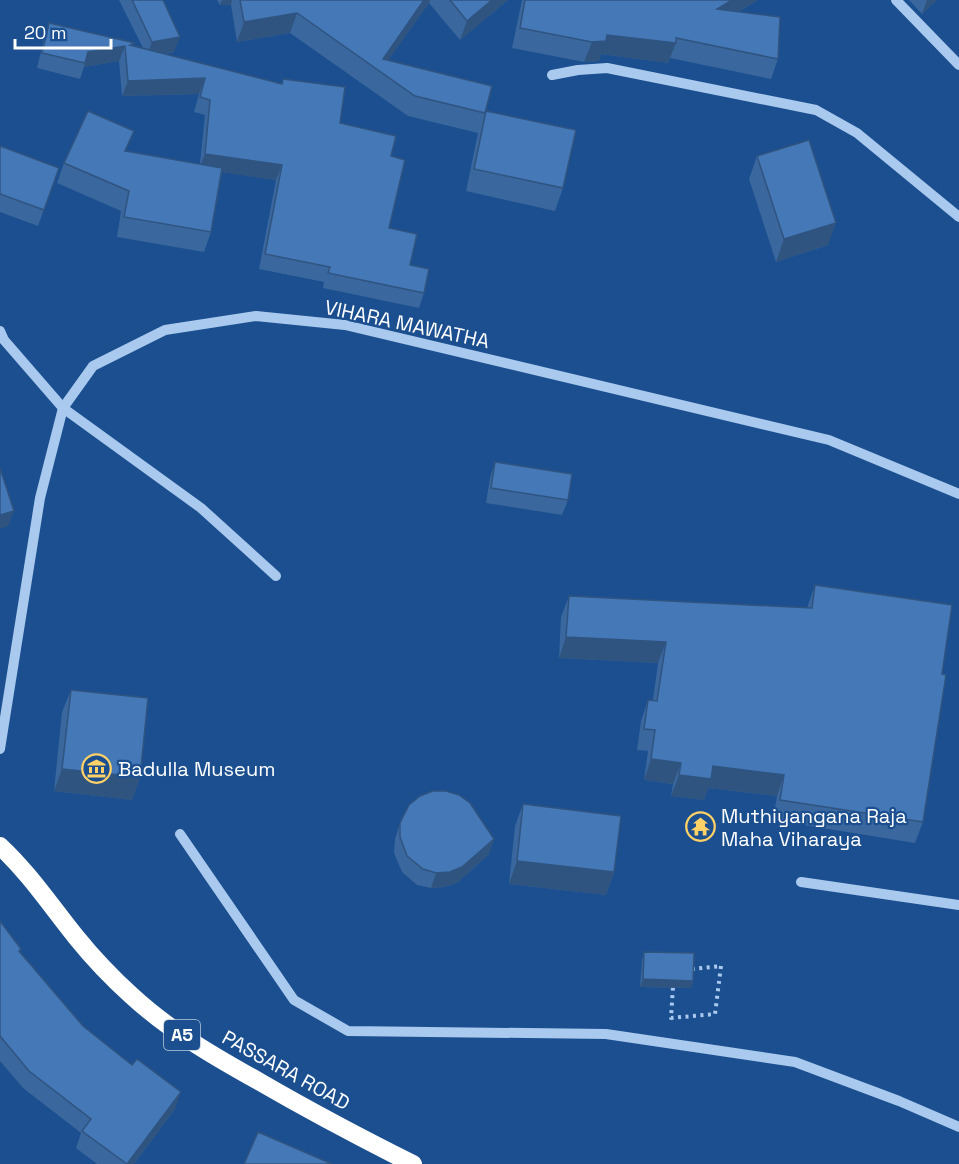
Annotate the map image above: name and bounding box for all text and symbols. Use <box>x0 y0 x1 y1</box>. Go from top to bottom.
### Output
scale bar <box>15 12 111 50</box>
text: 20 m <box>24 21 67 44</box>
street label: VIHARA MAWATHA <box>322 294 492 354</box>
museum icon: Badulla Museum <box>81 753 113 785</box>
place label: Badulla Museum <box>118 756 275 782</box>
place label: Muthiyangana Raja Maha Viharaya <box>721 803 907 852</box>
temple icon: Muthiyangana Raja Maha Viharaya <box>684 811 716 843</box>
road number: A5 <box>164 1020 200 1050</box>
street label: PASSARA ROAD <box>217 1024 355 1116</box>

